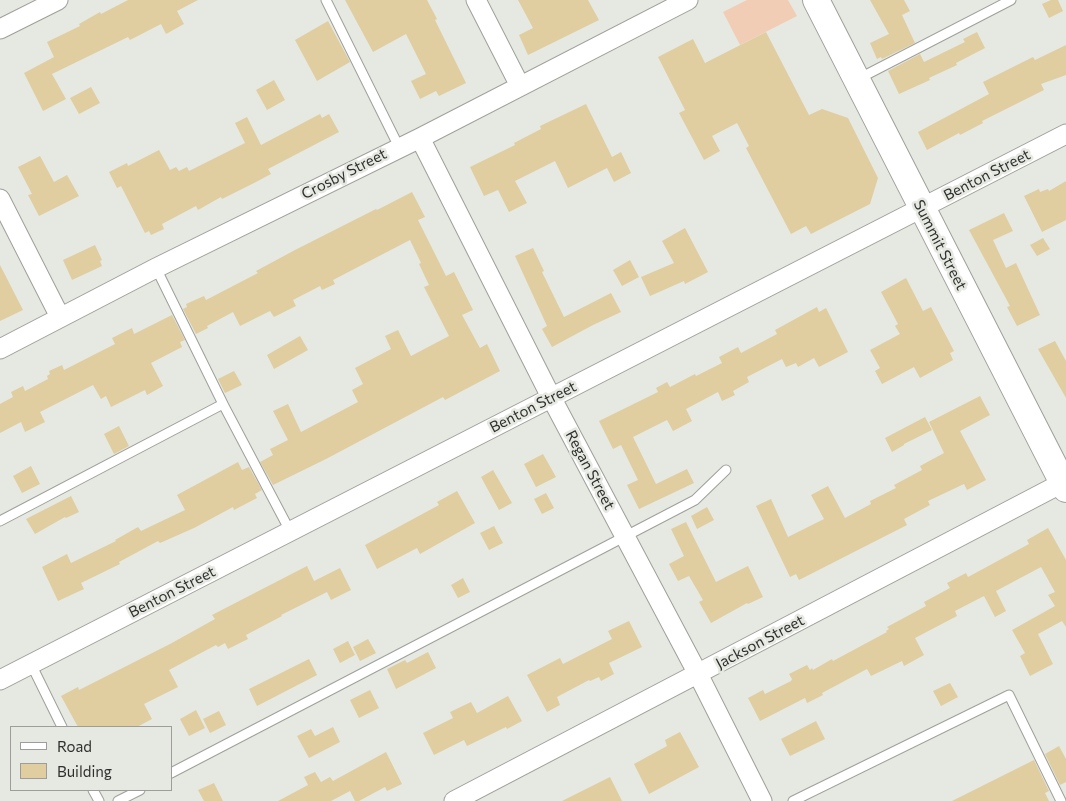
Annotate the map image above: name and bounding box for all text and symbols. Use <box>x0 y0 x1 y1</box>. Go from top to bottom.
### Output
street label: Crosby Street <box>298 145 390 203</box>
street label: Benton Street <box>941 145 1033 205</box>
street label: Summit Street <box>910 197 970 293</box>
street label: Benton Street <box>487 377 579 437</box>
street label: Regan Street <box>562 427 618 513</box>
street label: Benton Street <box>126 562 218 622</box>
street label: Jackson Street <box>713 611 807 673</box>
legend <box>10 726 172 791</box>
text: Road <box>57 737 92 755</box>
text: Building <box>57 762 112 780</box>

